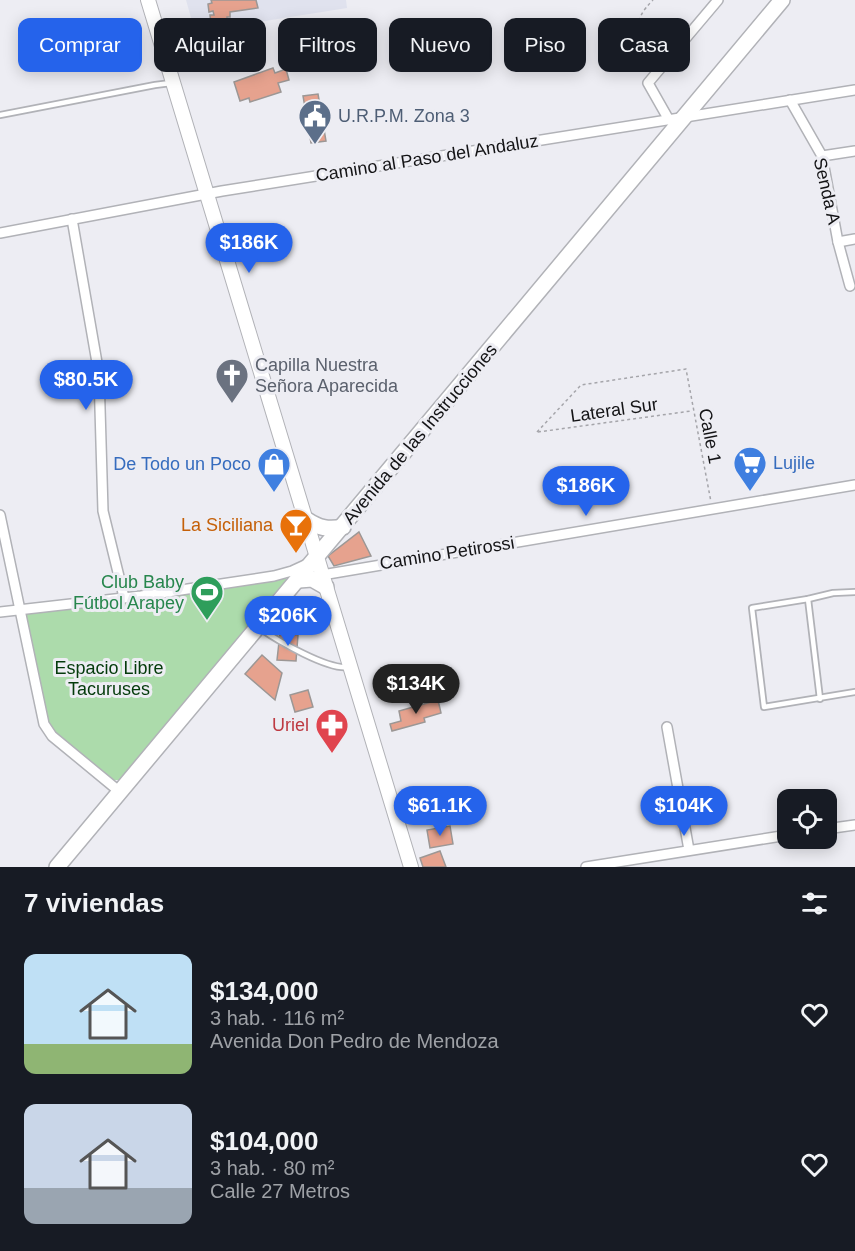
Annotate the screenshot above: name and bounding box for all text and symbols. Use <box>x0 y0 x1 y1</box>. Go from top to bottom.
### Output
chip: Comprar <box>18 18 142 72</box>
chip: Alquilar <box>154 18 266 72</box>
chip: Filtros <box>278 18 377 72</box>
chip: Nuevo <box>389 18 492 72</box>
chip: Piso <box>504 18 586 72</box>
chip: Casa <box>598 18 690 72</box>
public building icon: U.R.P.M. Zona 3 <box>297 98 333 145</box>
place label: U.R.P.M. Zona 3 <box>338 106 470 126</box>
street label: Camino al Paso del Andaluz <box>314 131 540 185</box>
street label: Senda A <box>810 156 844 226</box>
pin: $186K <box>207 223 291 274</box>
text: $186K <box>220 231 278 253</box>
street label: Avenida de las Instrucciones <box>339 340 501 528</box>
place label: Capilla Nuestra Señora Aparecida <box>255 355 399 396</box>
church icon: Capilla Nuestra Señora Aparecida <box>214 357 250 404</box>
pin: $80.5K <box>37 360 135 411</box>
text: $80.5K <box>54 368 118 390</box>
street label: Lateral Sur <box>569 394 659 426</box>
street label: Calle 1 <box>695 407 725 465</box>
supermarket icon: Lujile <box>732 445 768 492</box>
shop icon: De Todo un Poco <box>256 446 292 493</box>
place label: Lujile <box>773 453 815 473</box>
place label: De Todo un Poco <box>113 454 251 474</box>
pin: $186K <box>544 466 628 517</box>
text: $186K <box>557 474 615 496</box>
bar icon: La Siciliana <box>278 507 314 554</box>
place label: La Siciliana <box>181 515 274 535</box>
street label: Camino Petirossi <box>378 532 516 574</box>
place label: Club Baby Fútbol Arapey <box>73 572 184 613</box>
sports icon: Club Baby Fútbol Arapey <box>189 574 225 621</box>
pin: $206K <box>246 596 330 647</box>
text: $206K <box>259 604 317 626</box>
park label: Espacio Libre Tacuruses <box>54 658 164 699</box>
pin: $134K <box>374 664 458 715</box>
text: $134K <box>387 672 445 694</box>
pharmacy icon: Uriel <box>314 707 350 754</box>
place label: Uriel <box>272 715 309 735</box>
pin: $61.1K <box>391 786 489 837</box>
pin: $104K <box>642 786 726 837</box>
map controls <box>777 789 837 849</box>
button: locate <box>777 789 837 849</box>
text: $61.1K <box>408 794 472 816</box>
text: $104K <box>655 794 713 816</box>
icon: filters <box>798 887 831 920</box>
text: 7 viviendas <box>24 888 164 918</box>
text: $134,000 <box>210 976 318 1006</box>
icon: home <box>72 978 144 1050</box>
icon: heart <box>798 998 831 1031</box>
text: 3 hab. · 116 m² <box>210 1007 344 1029</box>
text: Avenida Don Pedro de Mendoza <box>210 1030 499 1052</box>
text: $104,000 <box>210 1126 318 1156</box>
icon: home <box>72 1128 144 1200</box>
icon: heart <box>798 1148 831 1181</box>
text: 3 hab. · 80 m² <box>210 1157 335 1179</box>
text: Calle 27 Metros <box>210 1180 350 1202</box>

